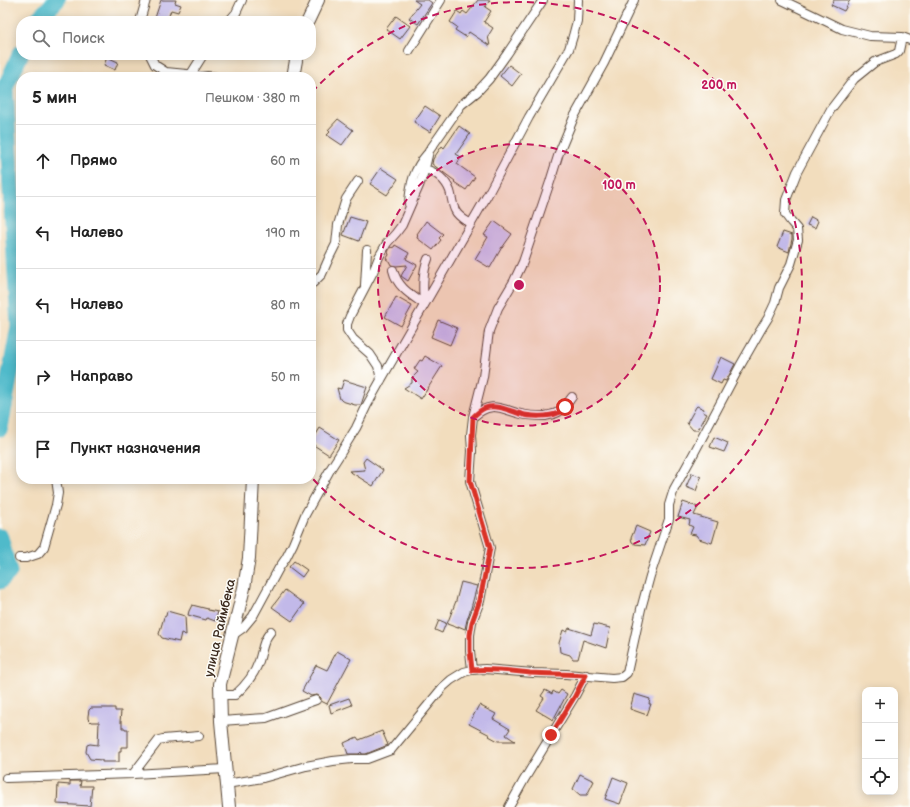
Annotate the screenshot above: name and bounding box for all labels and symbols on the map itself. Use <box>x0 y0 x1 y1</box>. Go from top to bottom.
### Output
text: 200 m <box>701 78 737 93</box>
text: 100 m <box>602 178 636 193</box>
centre of rings <box>512 278 526 292</box>
route start <box>556 398 574 416</box>
street label: улица Раймбека <box>201 577 239 679</box>
route end <box>542 726 560 744</box>

